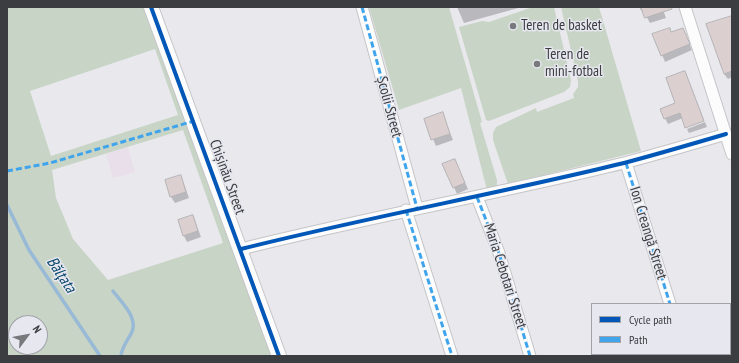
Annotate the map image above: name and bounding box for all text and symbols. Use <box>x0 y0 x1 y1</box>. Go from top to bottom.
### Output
place label: Teren de basket <box>521 17 602 35</box>
marker: Teren de basket <box>508 21 518 31</box>
place label: Teren de mini-fotbal <box>545 46 603 81</box>
marker: Teren de mini-fotbal <box>532 59 542 69</box>
street label: Școlii Street <box>372 75 406 139</box>
street label: Chișinău Street <box>205 137 249 217</box>
street label: Ion Creangă Street <box>625 184 671 282</box>
street label: Maria Cebotari Street <box>480 221 530 331</box>
water label: Bălţata <box>42 253 80 297</box>
legend <box>591 303 731 355</box>
text: Cycle path <box>629 312 672 327</box>
north arrow <box>8 315 48 355</box>
text: N <box>30 323 45 335</box>
text: Path <box>629 332 647 347</box>

